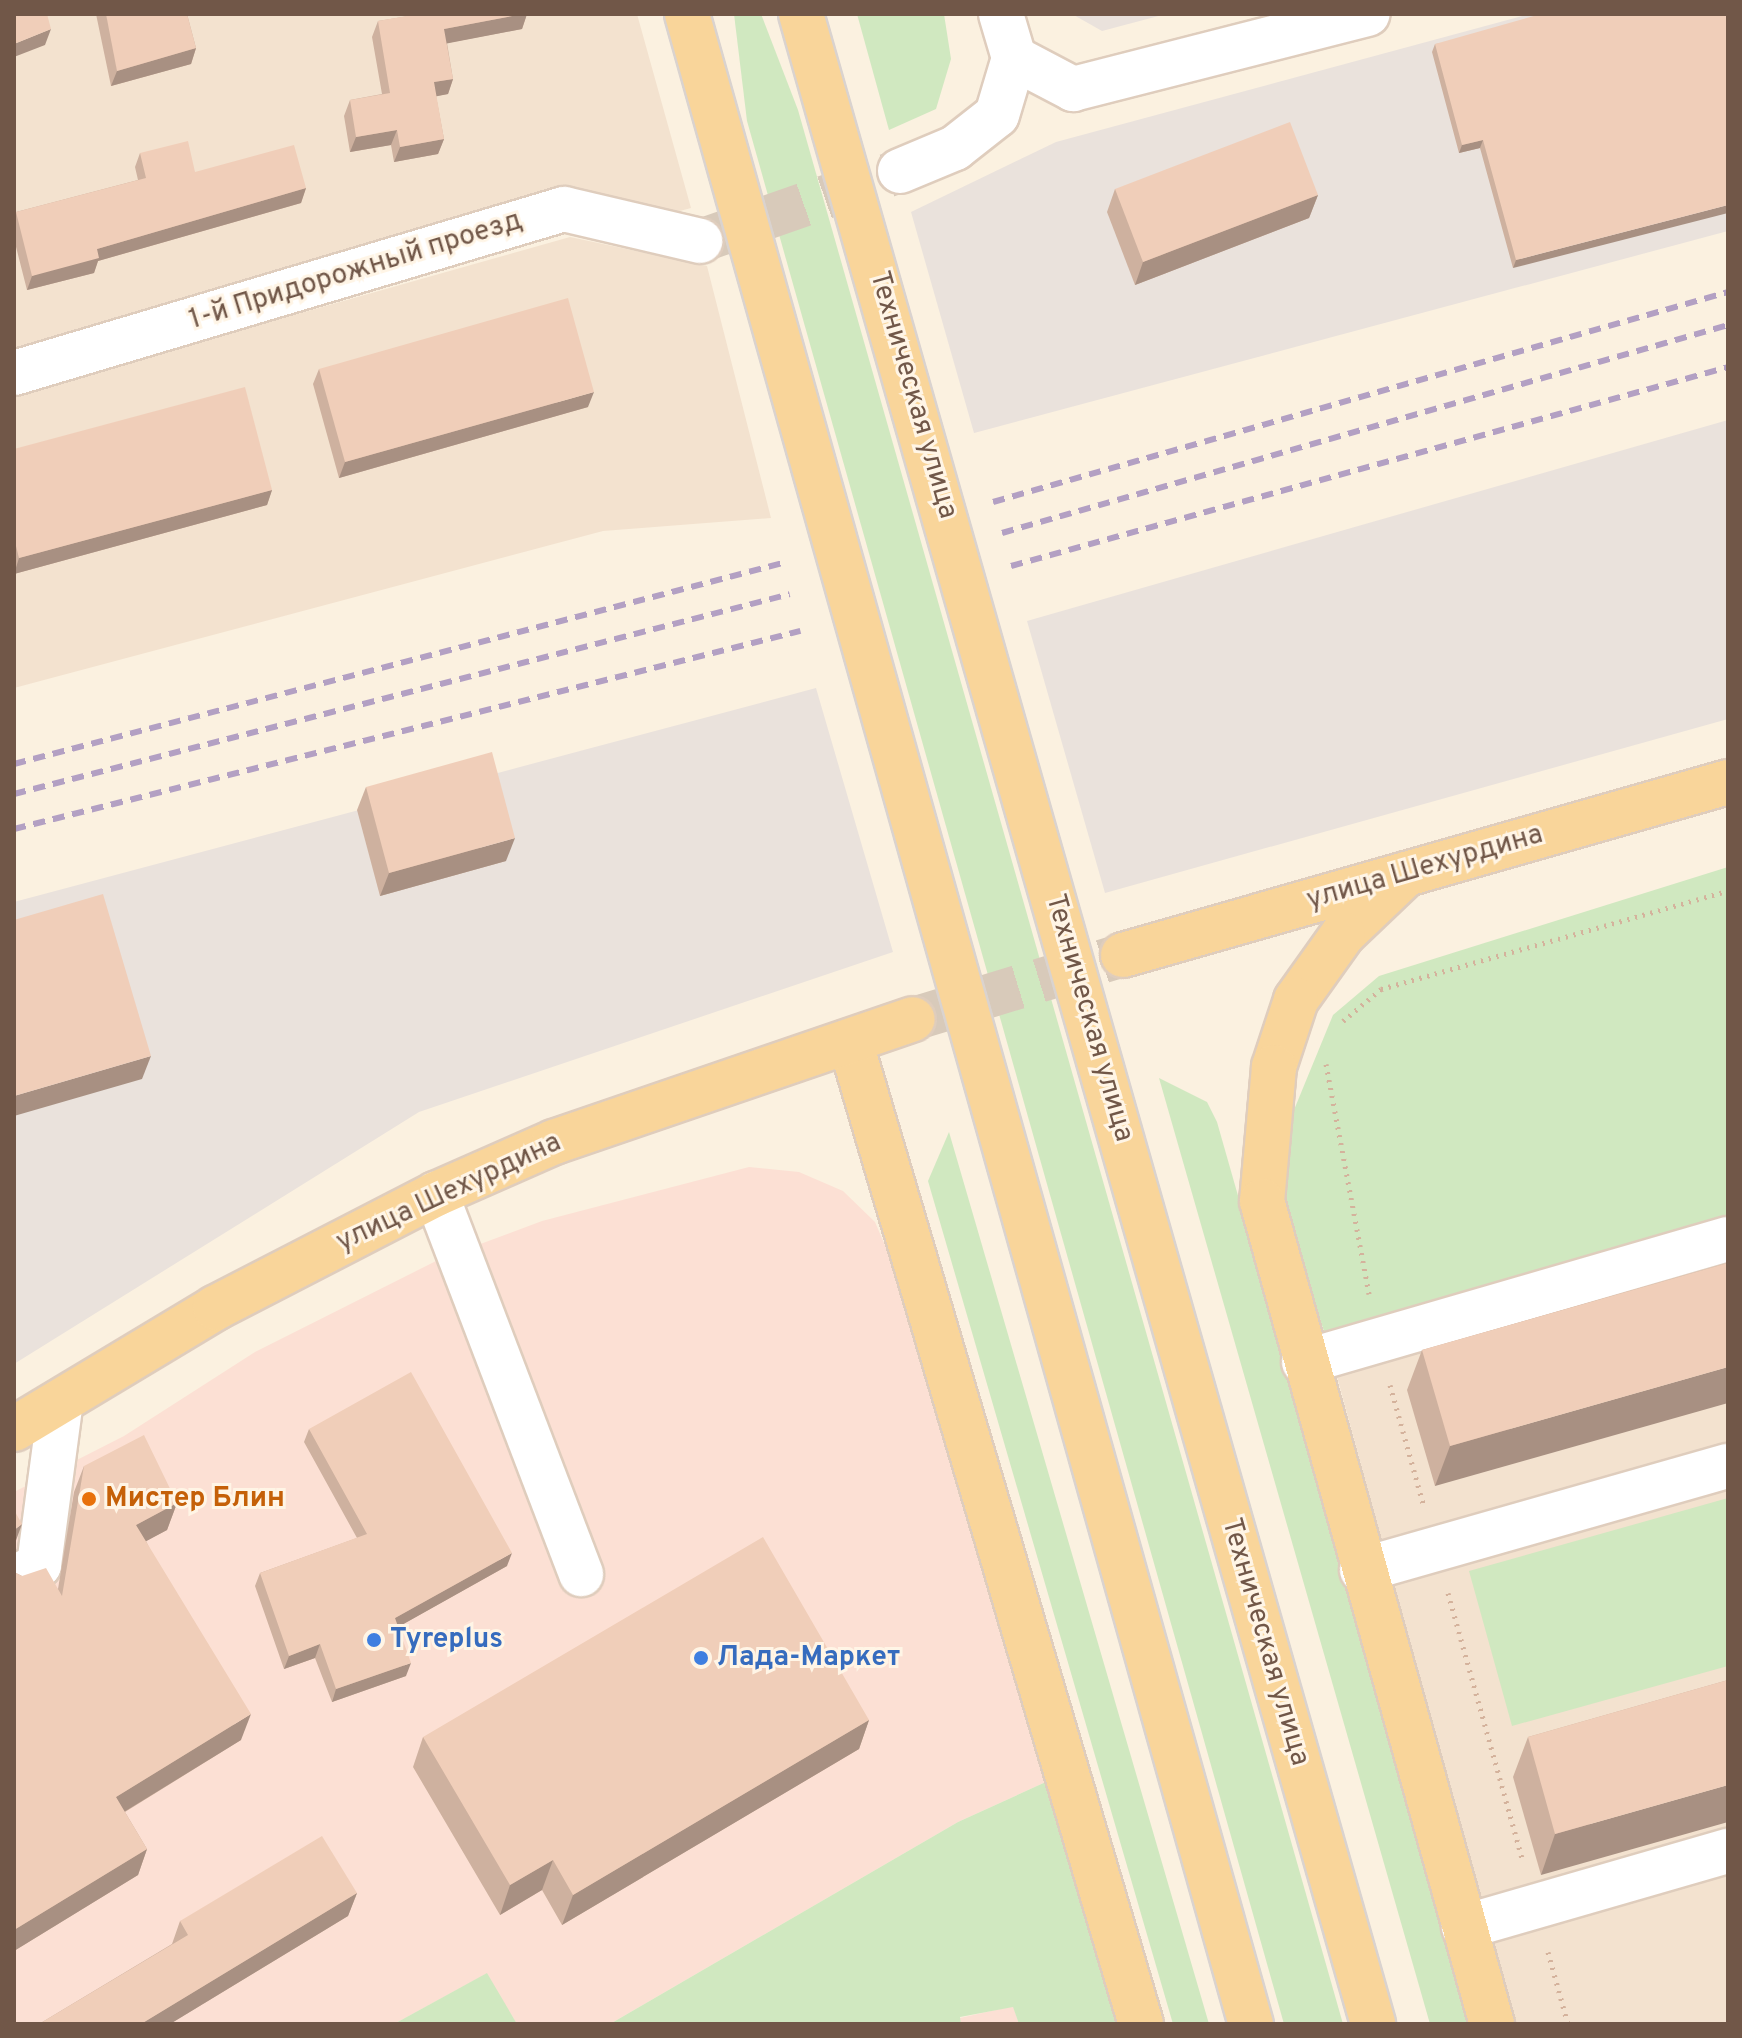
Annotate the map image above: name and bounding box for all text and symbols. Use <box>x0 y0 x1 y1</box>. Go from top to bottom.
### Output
street label: 1-й Придорожный проезд <box>185 204 527 338</box>
street label: Техническая улица <box>862 267 964 523</box>
street label: улица Шехурдина <box>1303 818 1547 918</box>
street label: Техническая улица <box>1038 890 1140 1146</box>
street label: улица Шехурдина <box>331 1126 567 1260</box>
place label: Мистер Блин <box>105 1482 285 1516</box>
marker: Мистер Блин <box>80 1490 98 1508</box>
street label: Техническая улица <box>1214 1514 1316 1770</box>
place label: Tyreplus <box>390 1623 503 1657</box>
marker: Tyreplus <box>365 1631 383 1649</box>
place label: Лада-Маркет <box>717 1641 900 1675</box>
marker: Лада-Маркет <box>692 1649 710 1667</box>

